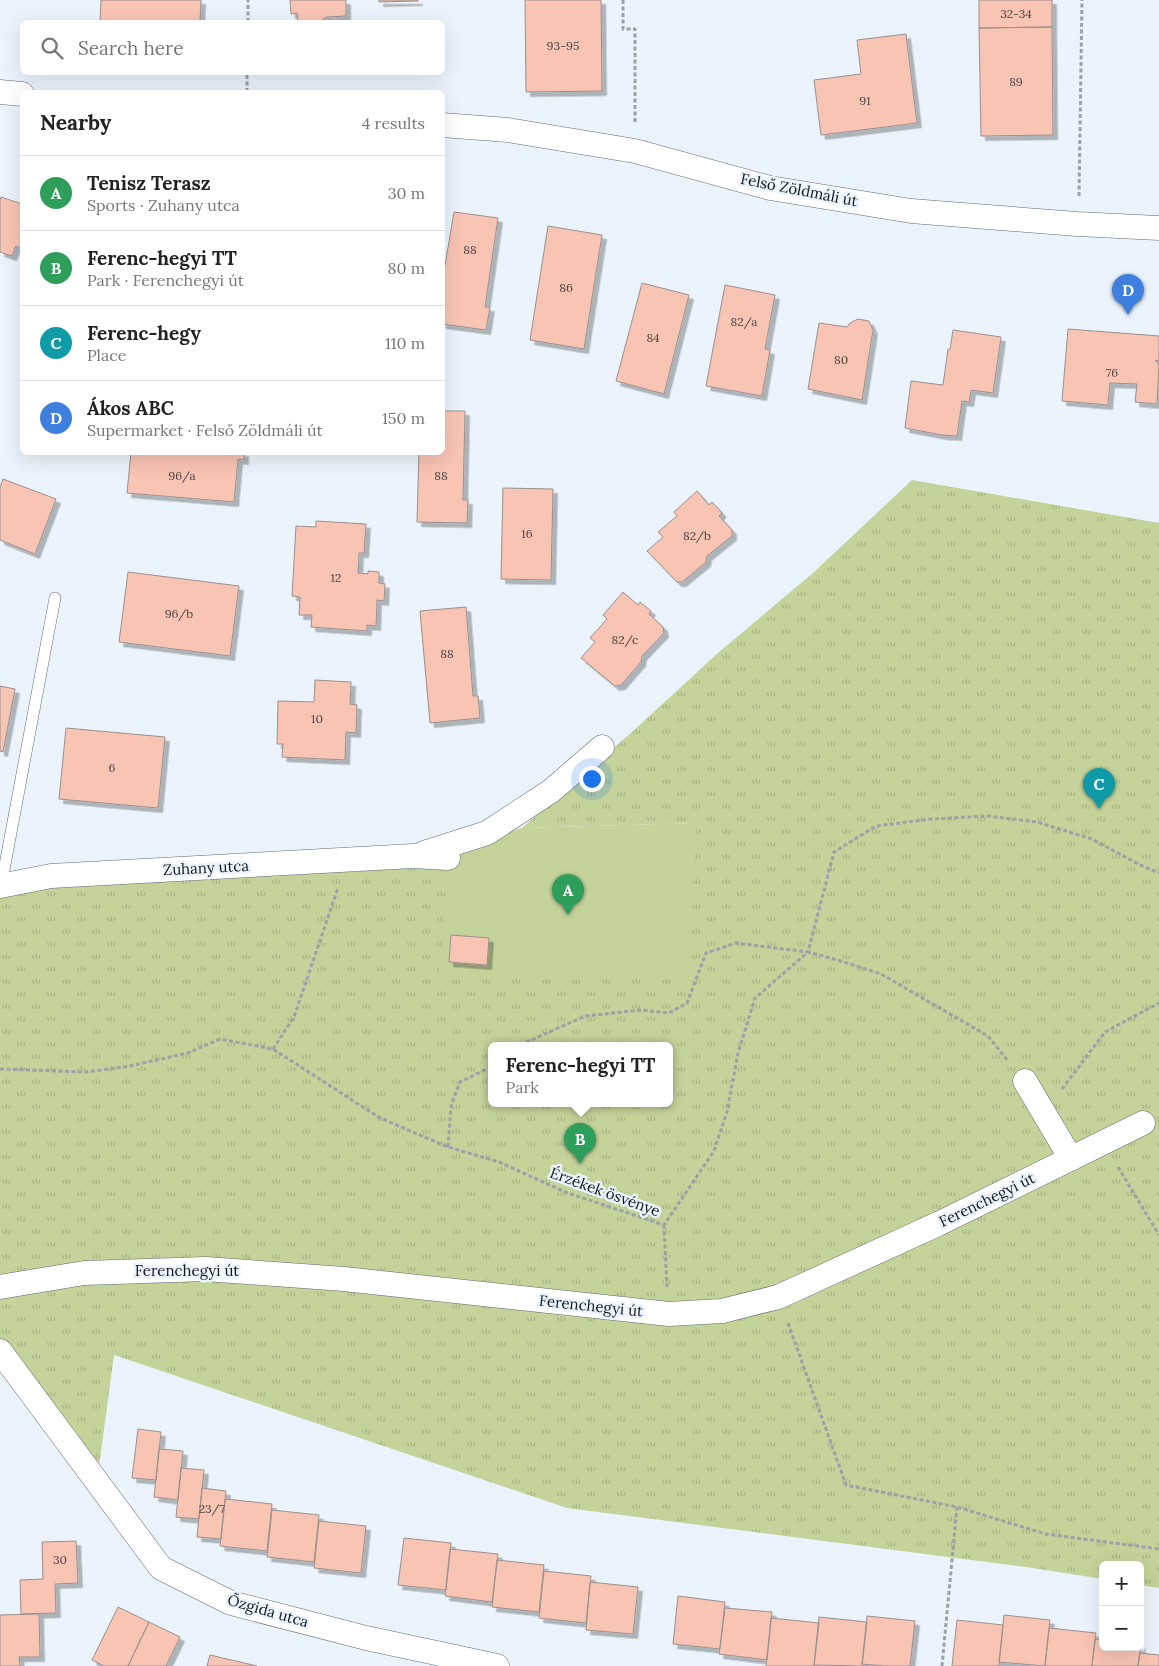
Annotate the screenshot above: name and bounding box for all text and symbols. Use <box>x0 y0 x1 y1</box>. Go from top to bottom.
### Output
house number: 32-34 <box>1000 6 1032 21</box>
search box <box>20 20 445 75</box>
icon: search <box>38 34 66 62</box>
text: Search here <box>78 36 184 60</box>
house number: 93-95 <box>547 38 579 53</box>
house number: 89 <box>1009 74 1023 89</box>
house number: 91 <box>859 93 871 108</box>
text: Nearby <box>40 109 111 136</box>
text: 4 results <box>362 113 425 133</box>
street label: Felső Zöldmáli út <box>739 169 860 210</box>
text: Tenisz Terasz <box>87 171 210 195</box>
text: A <box>51 183 61 203</box>
text: 30 m <box>388 183 425 203</box>
text: Sports · Zuhany utca <box>87 195 240 215</box>
house number: 88 <box>463 242 477 257</box>
text: Ferenc-hegyi TT <box>87 246 237 270</box>
text: B <box>51 258 61 278</box>
text: 80 m <box>388 258 425 278</box>
text: Park · Ferenchegyi út <box>87 270 244 290</box>
pin: D <box>1112 274 1144 315</box>
house number: 86 <box>559 280 573 295</box>
house number: 82/a <box>731 314 757 330</box>
text: Ferenc-hegy <box>87 321 201 345</box>
house number: 84 <box>646 330 660 345</box>
text: C <box>50 333 62 353</box>
text: 110 m <box>385 333 425 353</box>
text: Place <box>87 345 126 365</box>
house number: 80 <box>834 352 848 367</box>
house number: 76 <box>1106 365 1118 380</box>
text: Ákos ABC <box>87 396 174 420</box>
text: D <box>50 408 62 428</box>
text: 150 m <box>382 408 425 428</box>
text: Supermarket · Felső Zöldmáli út <box>87 420 323 440</box>
house number: 96/a <box>168 468 196 484</box>
house number: 88 <box>434 468 448 483</box>
house number: 16 <box>521 526 533 541</box>
house number: 82/b <box>683 528 711 544</box>
house number: 12 <box>331 570 341 585</box>
house number: 96/b <box>165 606 193 622</box>
house number: 82/c <box>612 632 638 648</box>
house number: 88 <box>440 646 454 661</box>
house number: 10 <box>311 711 323 726</box>
house number: 6 <box>109 760 116 775</box>
your location <box>579 766 605 792</box>
pin: C <box>1083 768 1115 809</box>
street label: Zuhany utca <box>162 856 250 879</box>
pin: A <box>552 874 584 915</box>
popup <box>488 1042 673 1107</box>
text: Ferenc-hegyi TT <box>506 1053 655 1077</box>
text: Park <box>506 1077 539 1097</box>
pin: B <box>564 1123 596 1164</box>
street label: Érzékek ösvénye <box>547 1163 663 1220</box>
street label: Ferenchegyi út <box>936 1168 1038 1231</box>
street label: Ferenchegyi út <box>135 1261 239 1280</box>
street label: Ferenchegyi út <box>538 1291 644 1320</box>
house number: 23/7 <box>199 1501 226 1517</box>
house number: 30 <box>53 1552 67 1567</box>
map controls <box>1099 1561 1144 1651</box>
button: + <box>1099 1561 1144 1606</box>
street label: Őzgida utca <box>225 1590 311 1631</box>
button: − <box>1099 1606 1144 1651</box>

